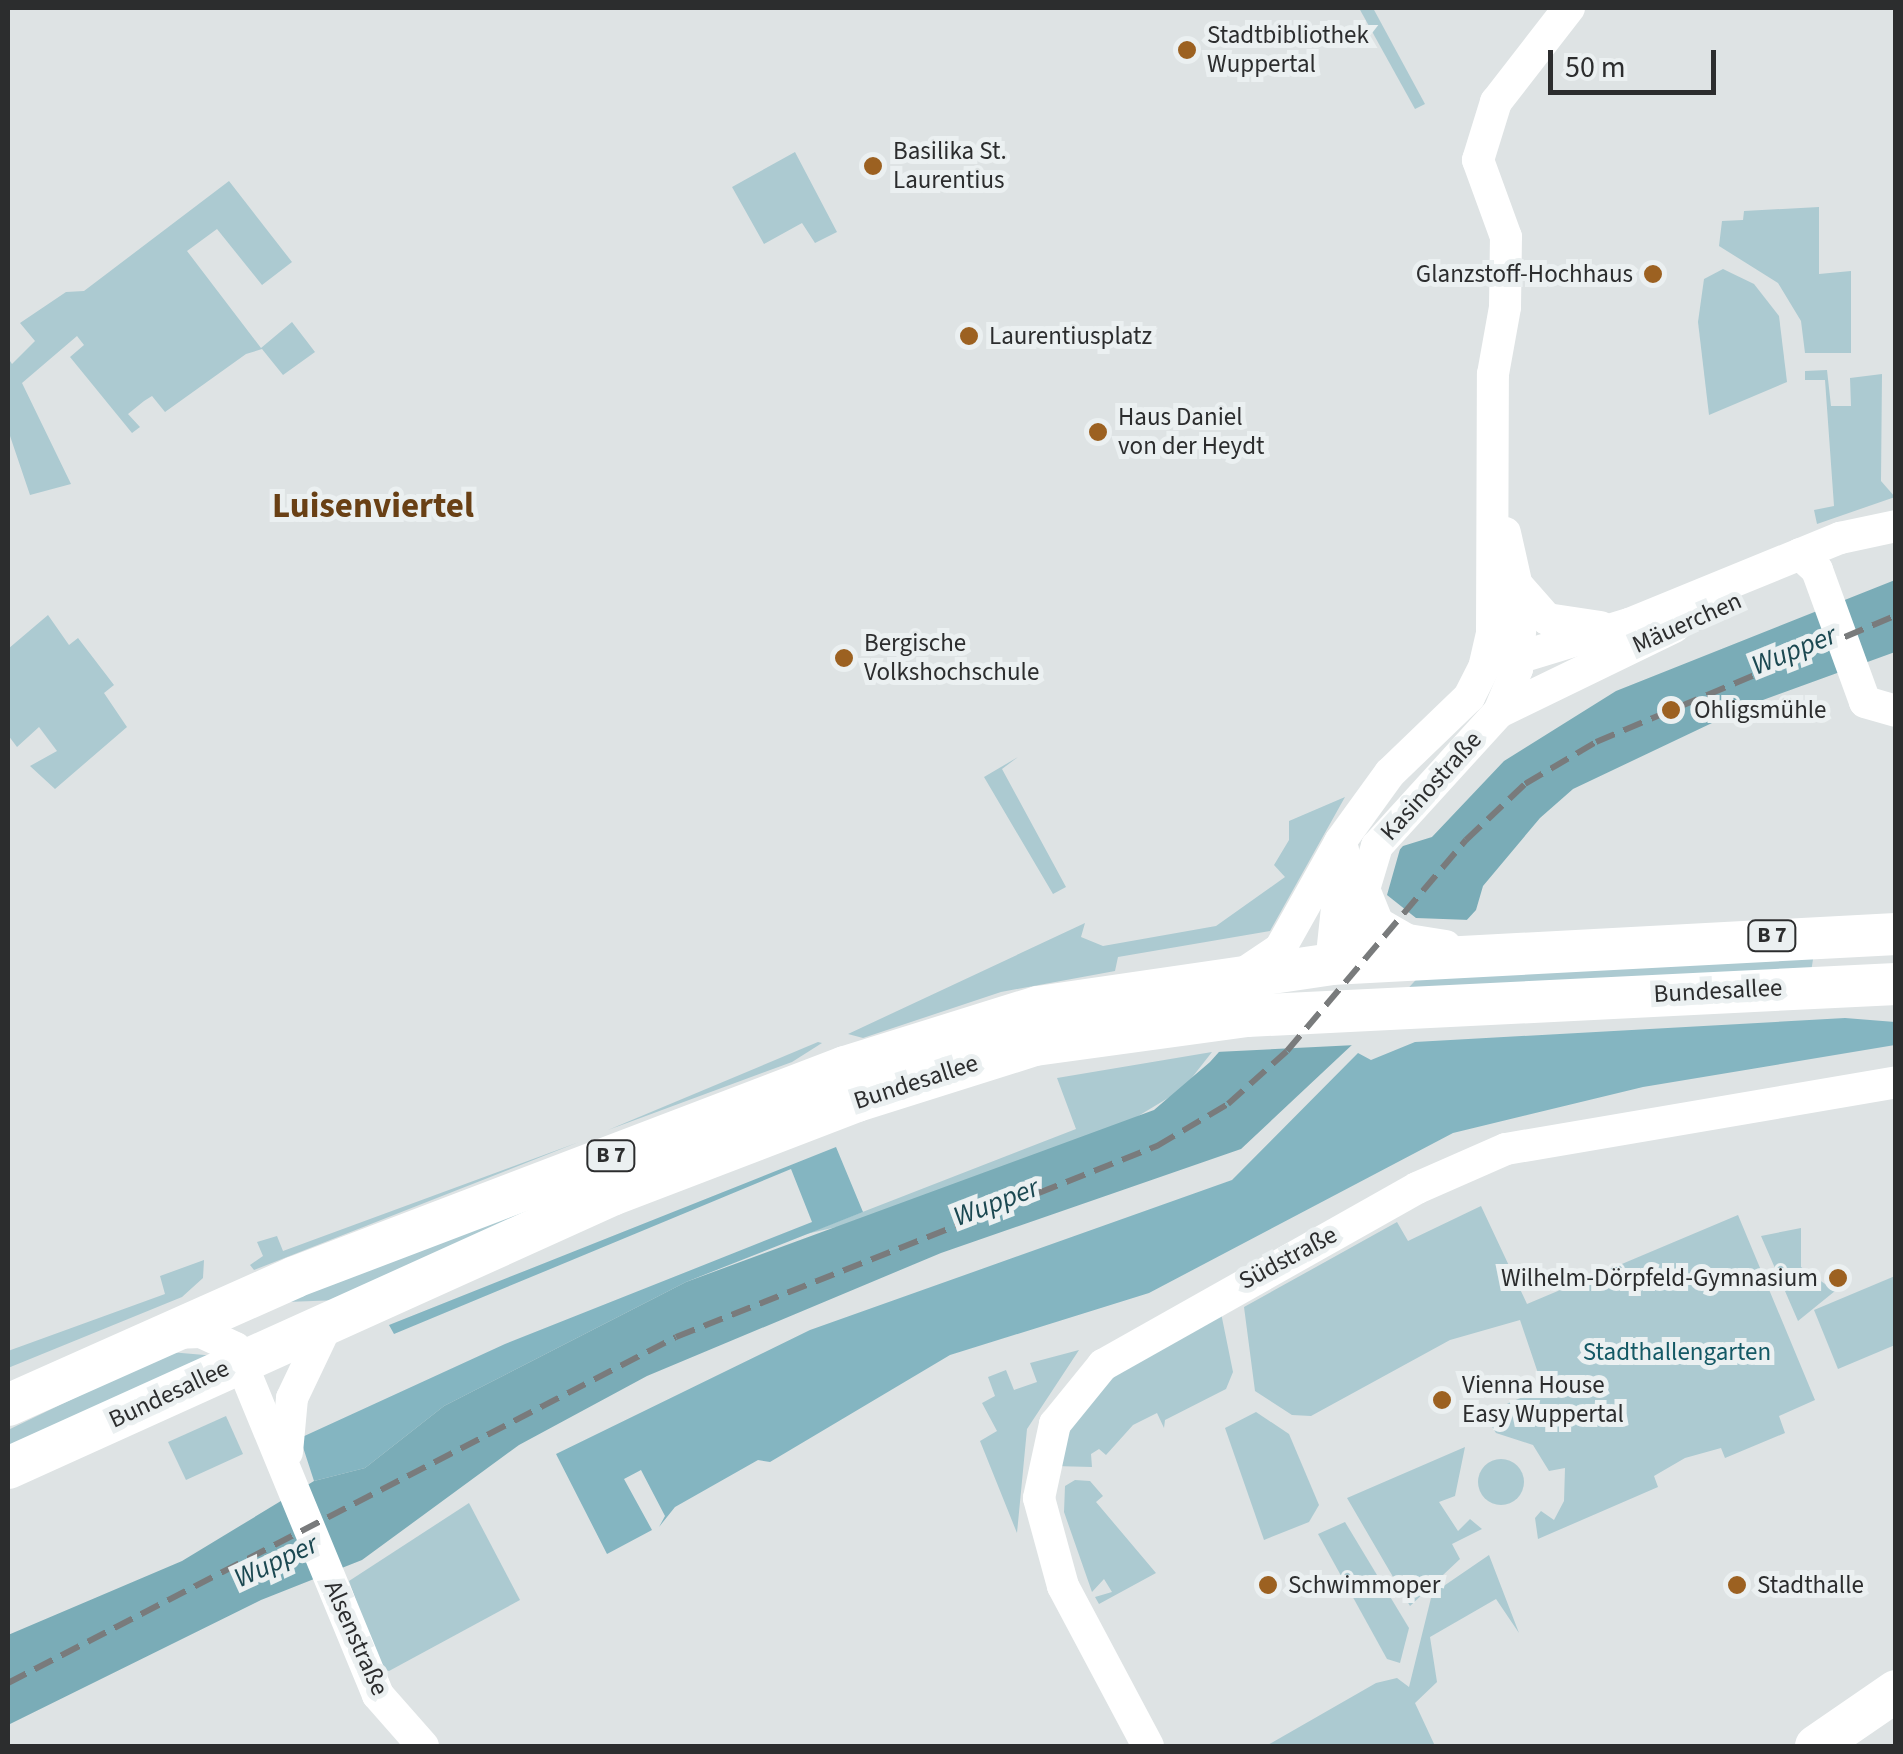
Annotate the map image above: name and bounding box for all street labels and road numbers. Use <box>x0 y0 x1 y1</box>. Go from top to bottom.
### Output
street label: Mäuerchen <box>1628 586 1746 660</box>
street label: Kasinostraße <box>1374 725 1488 847</box>
road number: B 7 <box>1747 919 1797 953</box>
street label: Bundesallee <box>1653 973 1783 1009</box>
street label: Bundesallee <box>850 1048 982 1116</box>
road number: B 7 <box>586 1139 636 1173</box>
street label: Südstraße <box>1234 1220 1342 1296</box>
street label: Bundesallee <box>104 1353 234 1435</box>
street label: Alsenstraße <box>317 1576 395 1700</box>

